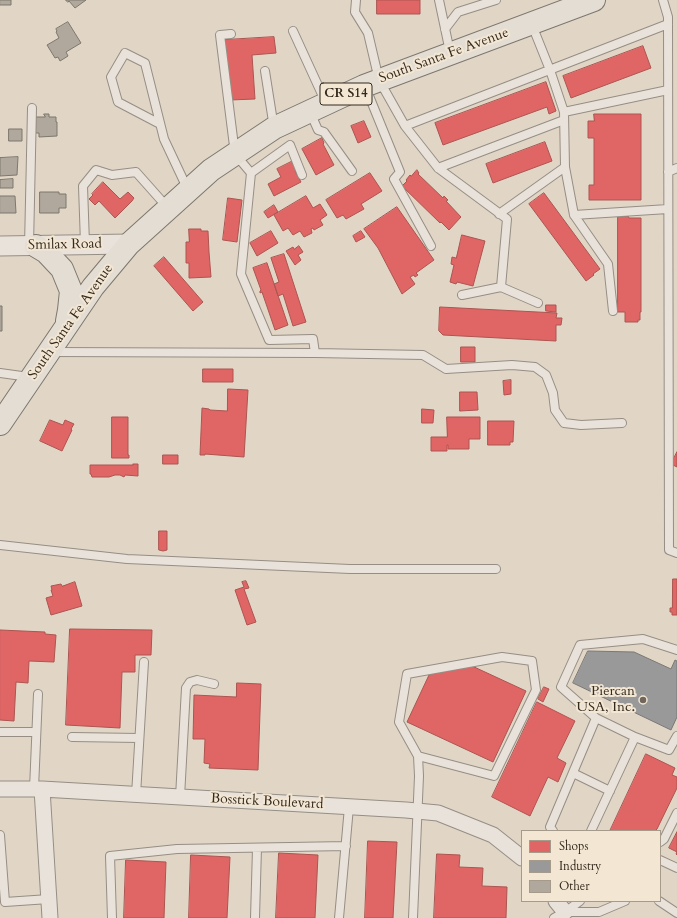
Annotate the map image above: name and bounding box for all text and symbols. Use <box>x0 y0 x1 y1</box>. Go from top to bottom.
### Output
street label: South Santa Fe Avenue <box>377 25 511 87</box>
road number: CR S14 <box>320 83 372 105</box>
street label: Smilax Road <box>28 236 102 254</box>
street label: South Santa Fe Avenue <box>25 261 117 383</box>
place label: Piercan USA, Inc. <box>577 684 635 716</box>
marker: Piercan USA, Inc. <box>638 695 648 705</box>
street label: Bosstick Boulevard <box>210 791 324 813</box>
legend <box>521 830 661 902</box>
text: Shops <box>559 838 588 854</box>
text: Industry <box>559 858 601 874</box>
text: Other <box>559 878 590 894</box>

